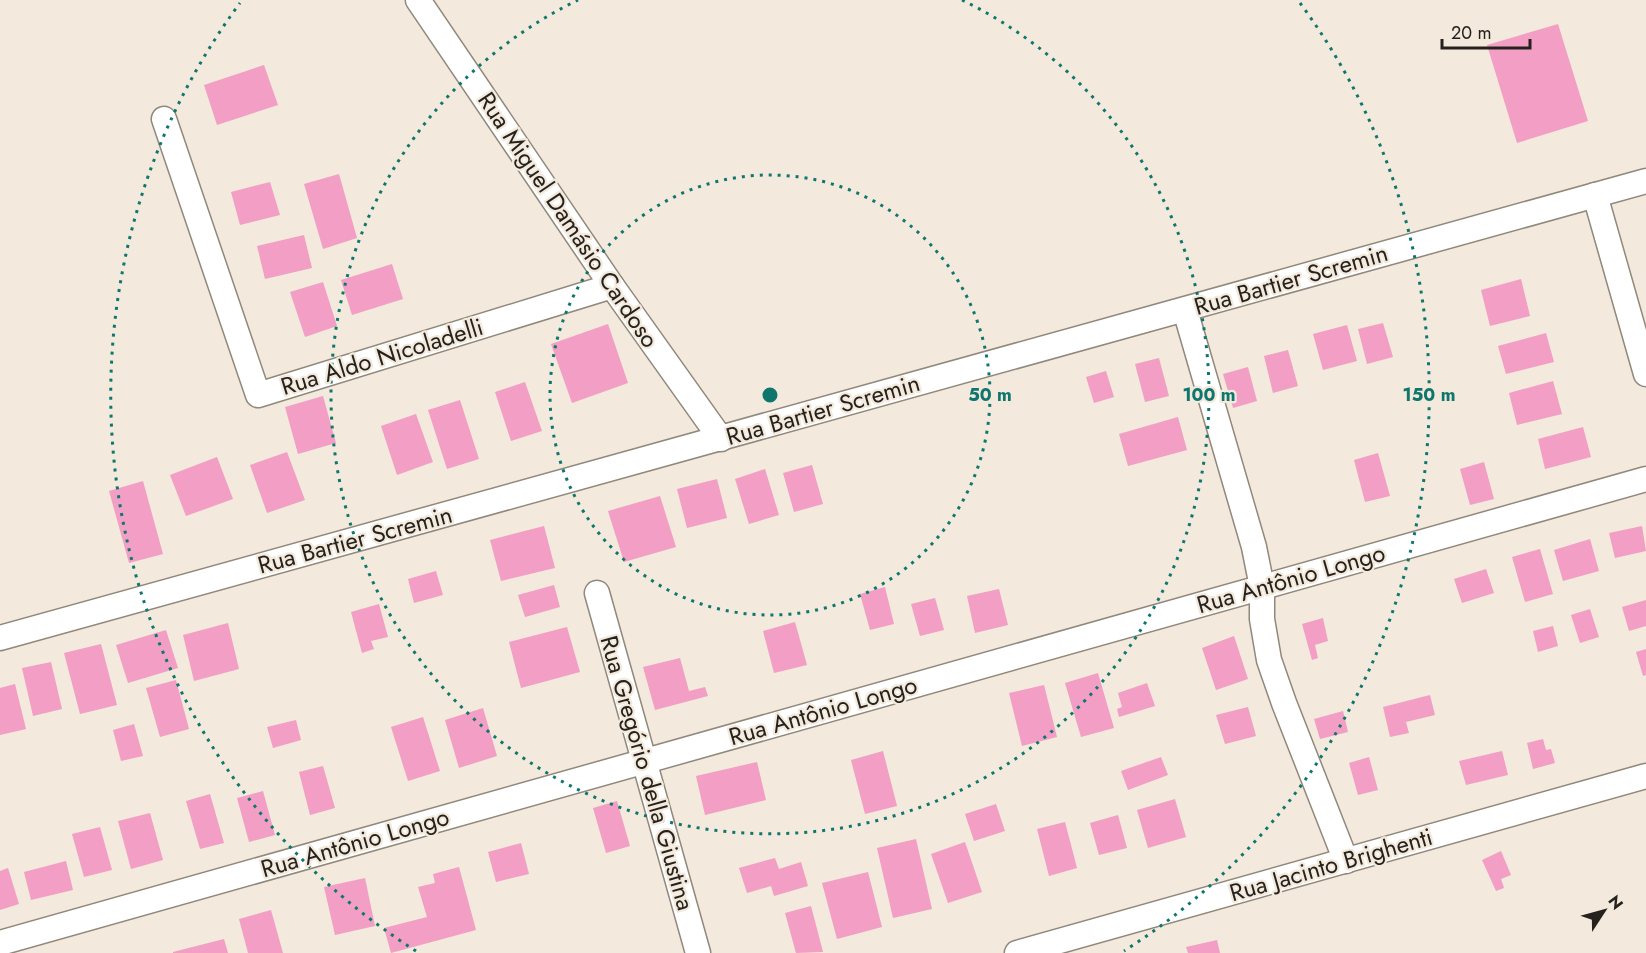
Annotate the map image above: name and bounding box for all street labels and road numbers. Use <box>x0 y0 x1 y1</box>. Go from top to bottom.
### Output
street label: Rua Miguel Damásio Cardoso <box>469 85 667 355</box>
street label: Rua Bartier Scremin <box>1190 235 1392 324</box>
street label: Rua Aldo Nicoladelli <box>276 309 487 404</box>
street label: Rua Bartier Scremin <box>722 365 924 454</box>
street label: Rua Bartier Scremin <box>254 497 456 582</box>
street label: Rua Antônio Longo <box>1193 535 1389 622</box>
street label: Rua Gregório della Giustina <box>591 631 703 914</box>
street label: Rua Antônio Longo <box>725 667 921 754</box>
street label: Rua Antônio Longo <box>257 799 453 886</box>
street label: Rua Jacinto Brighenti <box>1225 819 1436 910</box>

